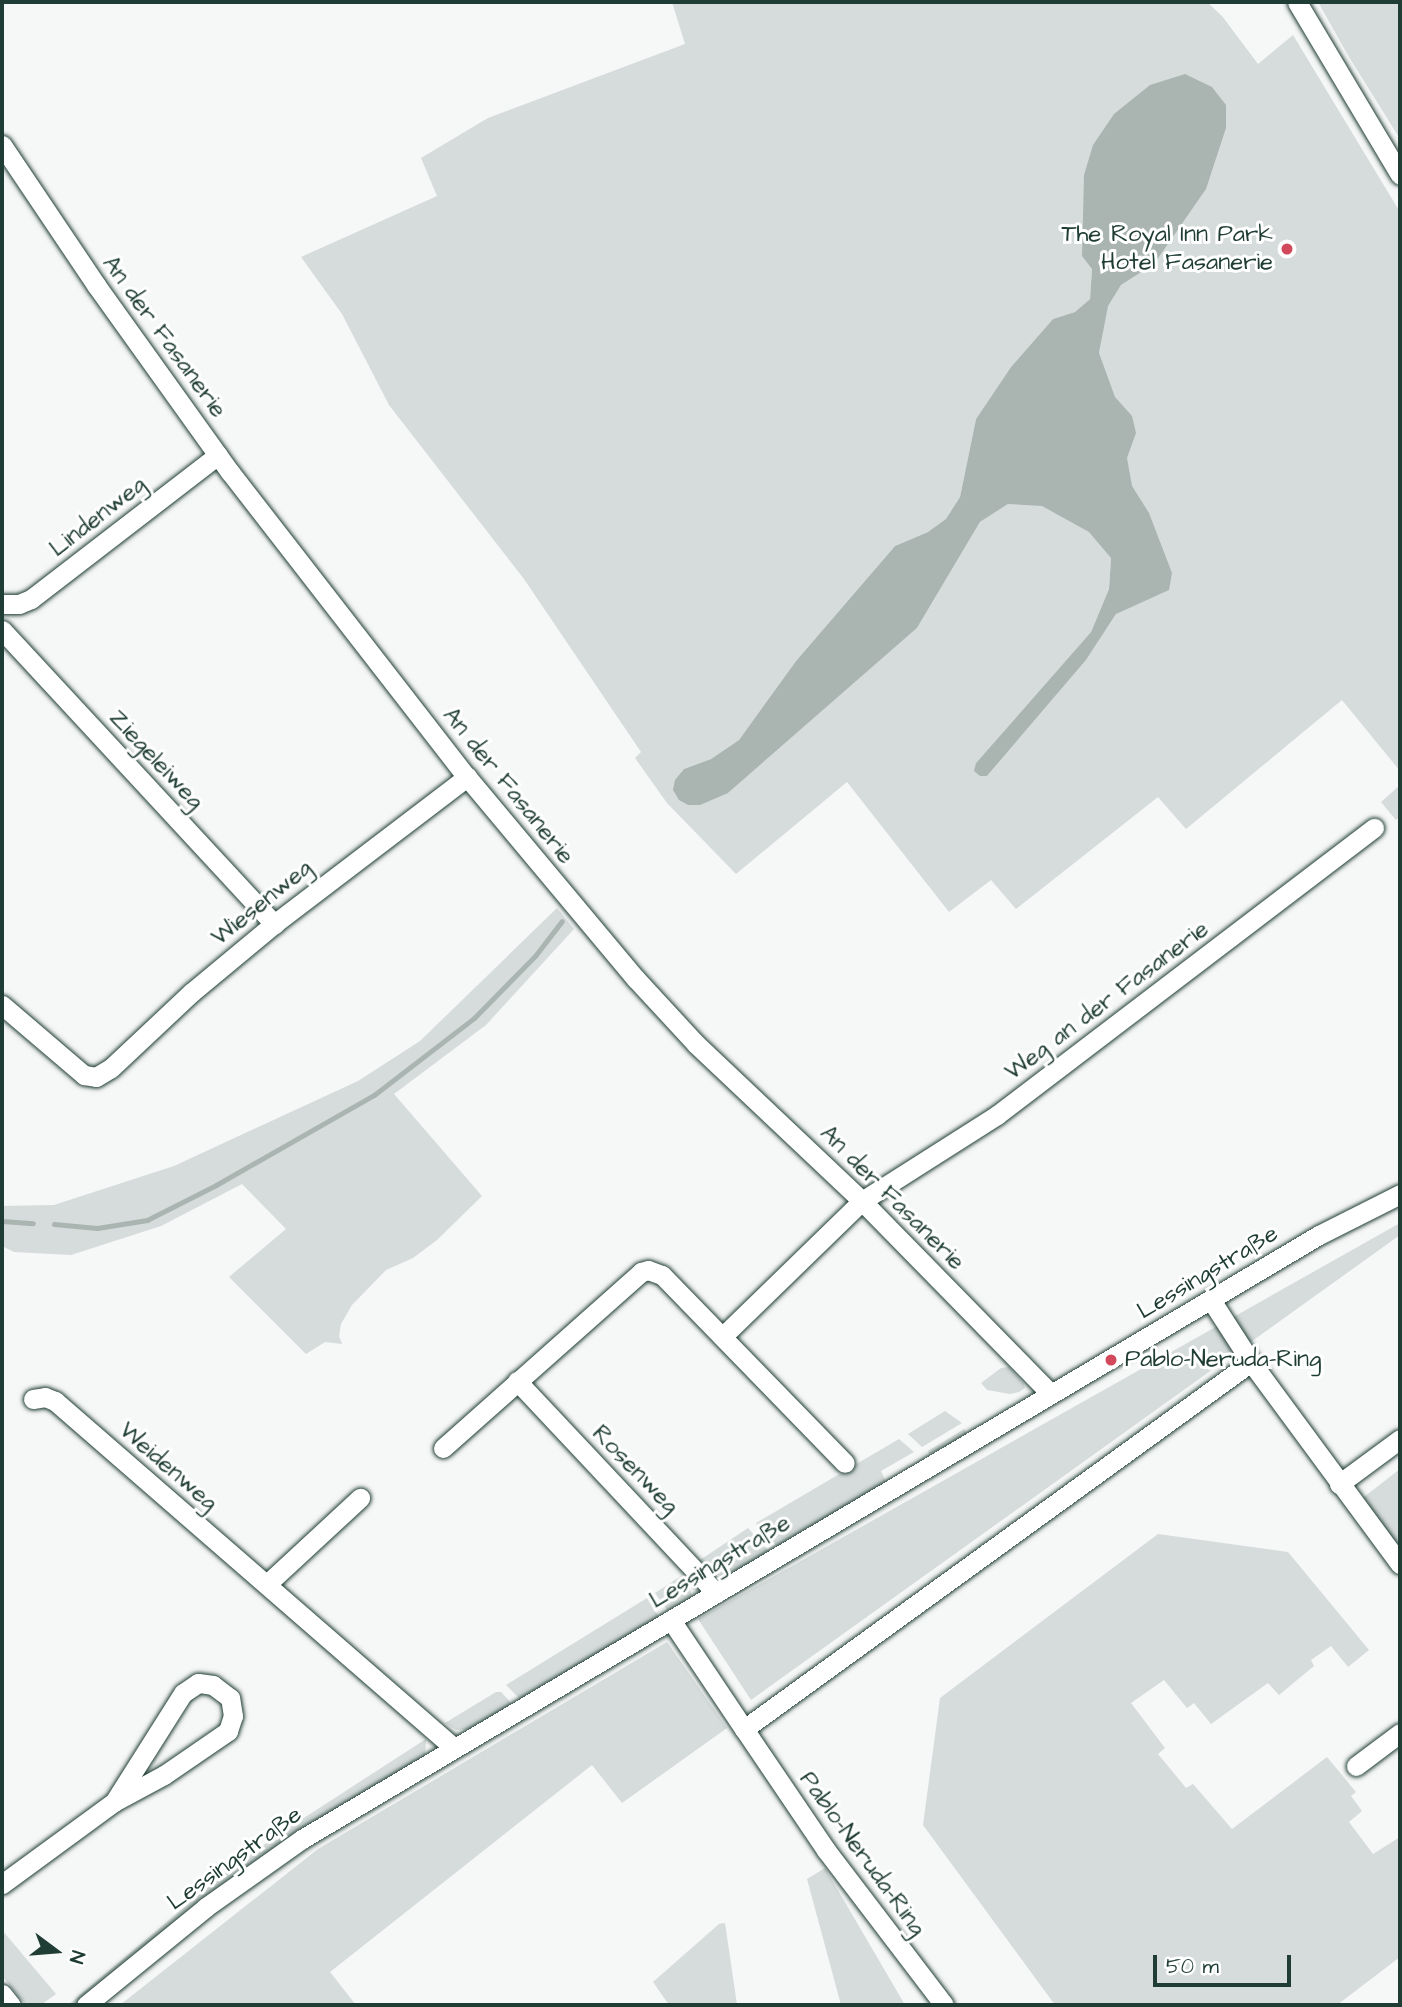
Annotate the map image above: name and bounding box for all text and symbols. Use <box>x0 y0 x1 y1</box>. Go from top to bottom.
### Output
place label: The Royal Inn Park Hotel Fasanerie <box>1061 221 1273 277</box>
marker: The Royal Inn Park Hotel Fasanerie <box>1279 241 1295 257</box>
street label: An der Fasanerie <box>96 250 232 424</box>
street label: Lindenweg <box>44 470 152 564</box>
street label: An der Fasanerie <box>436 702 580 870</box>
street label: Ziegeleiweg <box>103 704 209 816</box>
street label: Wiesenweg <box>206 854 318 952</box>
street label: Weg an der Fasanerie <box>1000 915 1214 1087</box>
street label: An der Fasanerie <box>814 1120 970 1276</box>
street label: Lessingstraße <box>1132 1220 1284 1326</box>
place label: Pablo-Neruda-Ring <box>1125 1346 1321 1374</box>
marker: Pablo-Neruda-Ring <box>1103 1352 1119 1368</box>
street label: Weidenweg <box>113 1416 223 1518</box>
street label: Rosenweg <box>586 1420 684 1520</box>
street label: Lessingstraße <box>644 1509 796 1615</box>
street label: Pablo-Neruda-Ring <box>793 1766 931 1942</box>
street label: Lessingstraße <box>162 1801 308 1917</box>
north arrow <box>21 1916 91 1986</box>
scale bar <box>1157 1940 1295 1984</box>
text: N <box>62 1947 91 1966</box>
text: 50 m <box>1166 1952 1219 1981</box>

